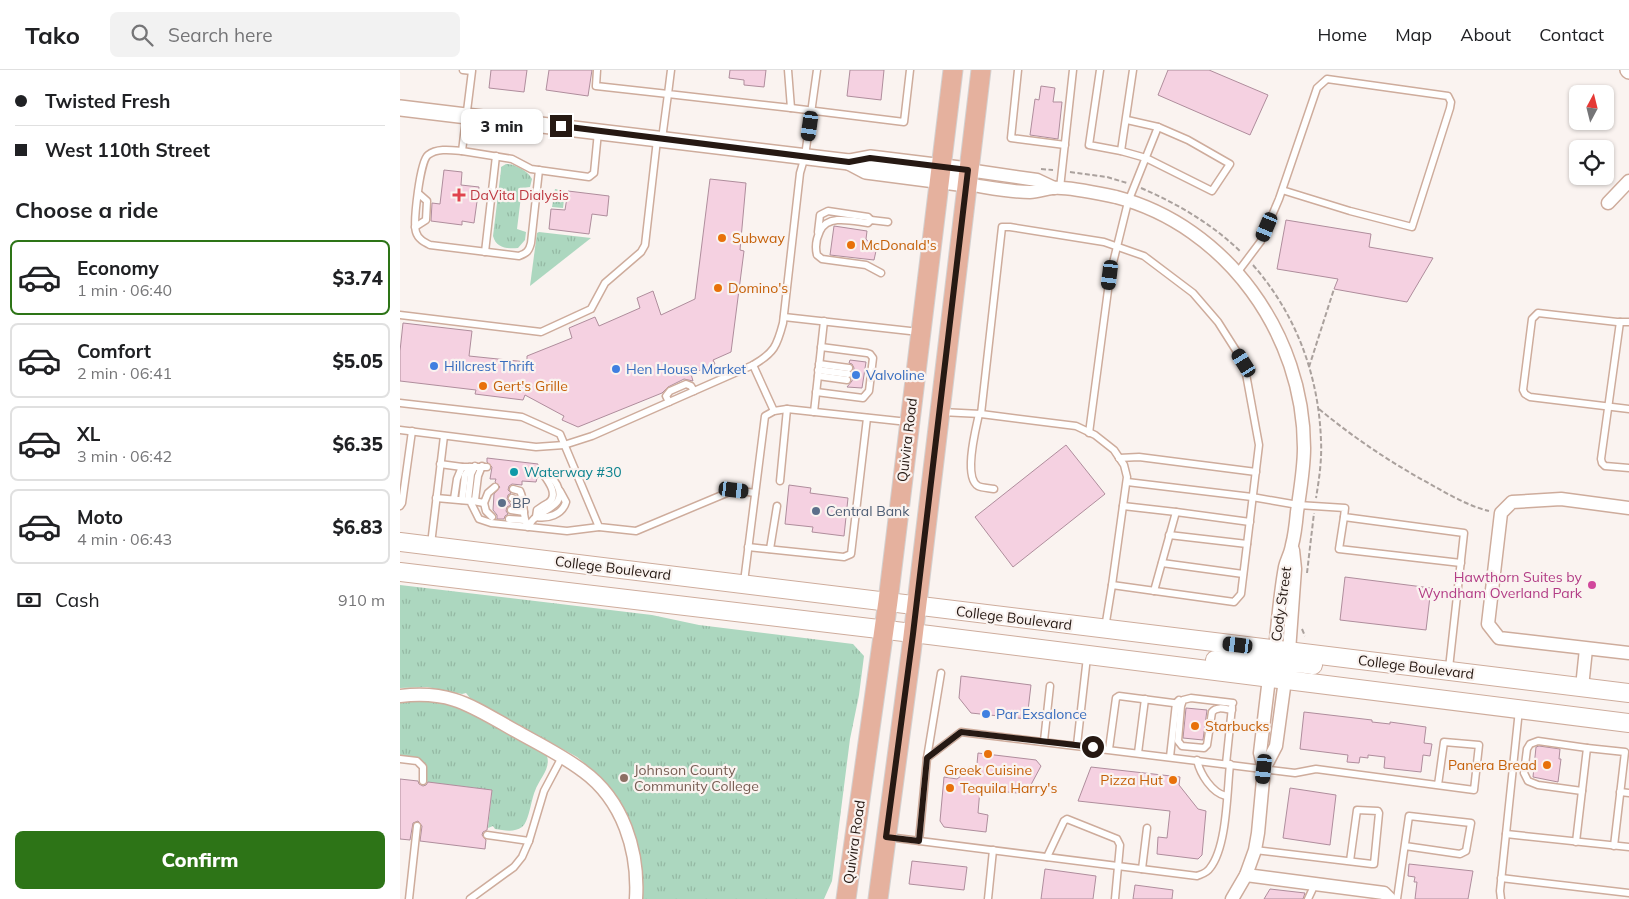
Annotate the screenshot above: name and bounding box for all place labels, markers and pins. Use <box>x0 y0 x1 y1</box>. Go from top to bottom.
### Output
place label: DaVita Dialysis <box>470 186 569 204</box>
marker: DaVita Dialysis <box>452 188 466 202</box>
place label: Subway <box>732 229 785 247</box>
marker: Subway <box>716 232 728 244</box>
place label: McDonald's <box>861 236 937 254</box>
marker: McDonald's <box>845 239 857 251</box>
place label: Domino's <box>728 279 788 297</box>
marker: Domino's <box>712 282 724 294</box>
place label: Hillcrest Thrift <box>444 357 534 375</box>
marker: Hillcrest Thrift <box>428 360 440 372</box>
place label: Hen House Market <box>626 360 746 378</box>
marker: Hen House Market <box>610 363 622 375</box>
place label: Valvoline <box>866 366 925 384</box>
marker: Valvoline <box>850 369 862 381</box>
place label: Gert's Grille <box>493 377 568 395</box>
marker: Gert's Grille <box>477 380 489 392</box>
place label: Waterway #30 <box>524 463 622 481</box>
marker: Waterway #30 <box>508 466 520 478</box>
place label: BP <box>512 494 531 512</box>
marker: BP <box>496 497 508 509</box>
place label: Central Bank <box>826 502 910 520</box>
marker: Central Bank <box>810 505 822 517</box>
place label: Hawthorn Suites by Wyndham Overland Park <box>1418 568 1583 602</box>
marker: Hawthorn Suites by Wyndham Overland Park <box>1586 579 1598 591</box>
place label: Par Exsalonce <box>996 705 1087 723</box>
marker: Par Exsalonce <box>980 708 992 720</box>
place label: Starbucks <box>1205 717 1270 735</box>
marker: Starbucks <box>1189 720 1201 732</box>
marker: Greek Cuisine <box>982 748 994 760</box>
place label: Panera Bread <box>1448 756 1537 774</box>
marker: Panera Bread <box>1541 759 1553 771</box>
place label: Johnson County Community College <box>634 761 759 795</box>
place label: Greek Cuisine <box>944 761 1032 779</box>
place label: Pizza Hut <box>1100 771 1163 789</box>
marker: Johnson County Community College <box>618 772 630 784</box>
marker: Pizza Hut <box>1167 774 1179 786</box>
place label: Tequila Harry's <box>960 779 1057 797</box>
marker: Tequila Harry's <box>944 782 956 794</box>

